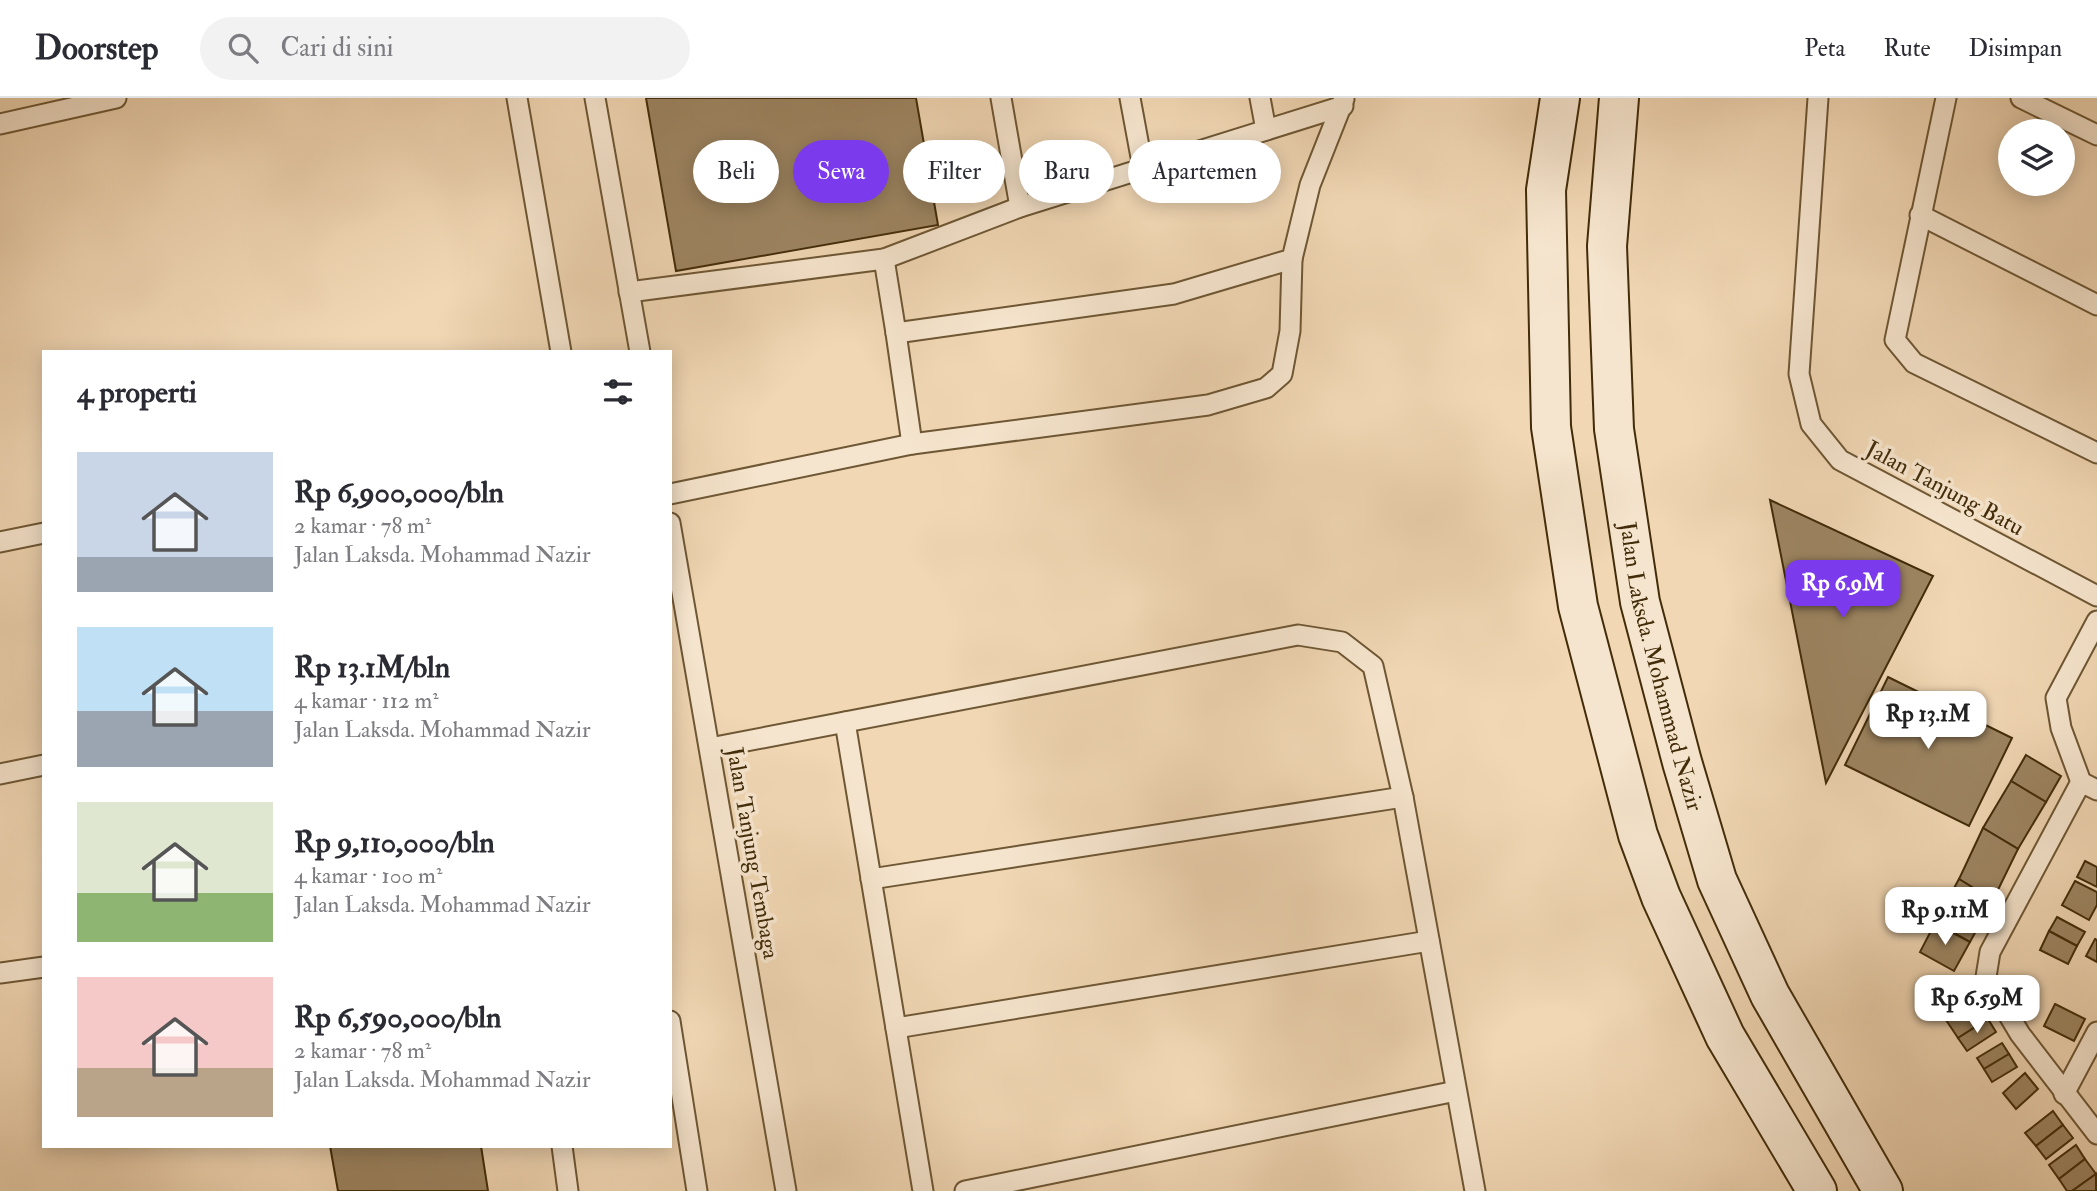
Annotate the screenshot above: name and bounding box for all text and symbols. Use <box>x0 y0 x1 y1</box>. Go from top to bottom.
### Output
search box <box>200 17 690 80</box>
text: Doorstep <box>35 28 158 69</box>
icon: search <box>224 29 262 67</box>
text: Cari di sini <box>280 32 393 64</box>
text: Peta <box>1804 33 1845 64</box>
text: Rute <box>1883 33 1931 64</box>
text: Disimpan <box>1969 33 2062 64</box>
map controls <box>1998 119 2075 196</box>
button: layers <box>1998 119 2075 196</box>
chip: Beli <box>693 140 779 203</box>
chip: Sewa <box>793 140 889 203</box>
chip: Filter <box>903 140 1005 203</box>
chip: Baru <box>1019 140 1114 203</box>
chip: Apartemen <box>1128 140 1281 203</box>
icon: filters <box>599 373 637 411</box>
text: 4 properti <box>77 374 197 411</box>
street label: Jalan Tanjung Batu <box>1860 434 2029 542</box>
text: Rp 6,900,000/bln <box>294 474 504 511</box>
icon: home <box>133 480 217 564</box>
text: 2 kamar · 78 m² <box>294 511 431 540</box>
street label: Jalan Laksda. Mohammad Nazir <box>1613 519 1710 815</box>
text: Jalan Laksda. Mohammad Nazir <box>294 540 591 569</box>
pin: Rp 6.9M <box>1778 560 1908 620</box>
text: Rp 6.9M <box>1801 568 1885 597</box>
text: Rp 13.1M/bln <box>294 649 450 686</box>
icon: home <box>133 655 217 739</box>
text: 4 kamar · 112 m² <box>294 686 439 715</box>
pin: Rp 13.1M <box>1856 692 2000 751</box>
text: Rp 13.1M <box>1886 699 1970 728</box>
text: Jalan Laksda. Mohammad Nazir <box>294 715 591 744</box>
street label: Jalan Tanjung Tembaga <box>720 744 786 962</box>
text: Rp 9,110,000/bln <box>294 824 495 861</box>
icon: home <box>133 830 217 914</box>
text: 4 kamar · 100 m² <box>294 861 442 890</box>
pin: Rp 9.11M <box>1873 888 2017 947</box>
text: Jalan Laksda. Mohammad Nazir <box>294 890 591 919</box>
text: Rp 9.11M <box>1901 895 1989 924</box>
pin: Rp 6.59M <box>1905 976 2049 1035</box>
text: Rp 6.59M <box>1931 983 2023 1012</box>
text: Rp 6,590,000/bln <box>294 999 501 1036</box>
icon: home <box>133 1005 217 1089</box>
text: 2 kamar · 78 m² <box>294 1036 431 1065</box>
text: Jalan Laksda. Mohammad Nazir <box>294 1065 591 1094</box>

